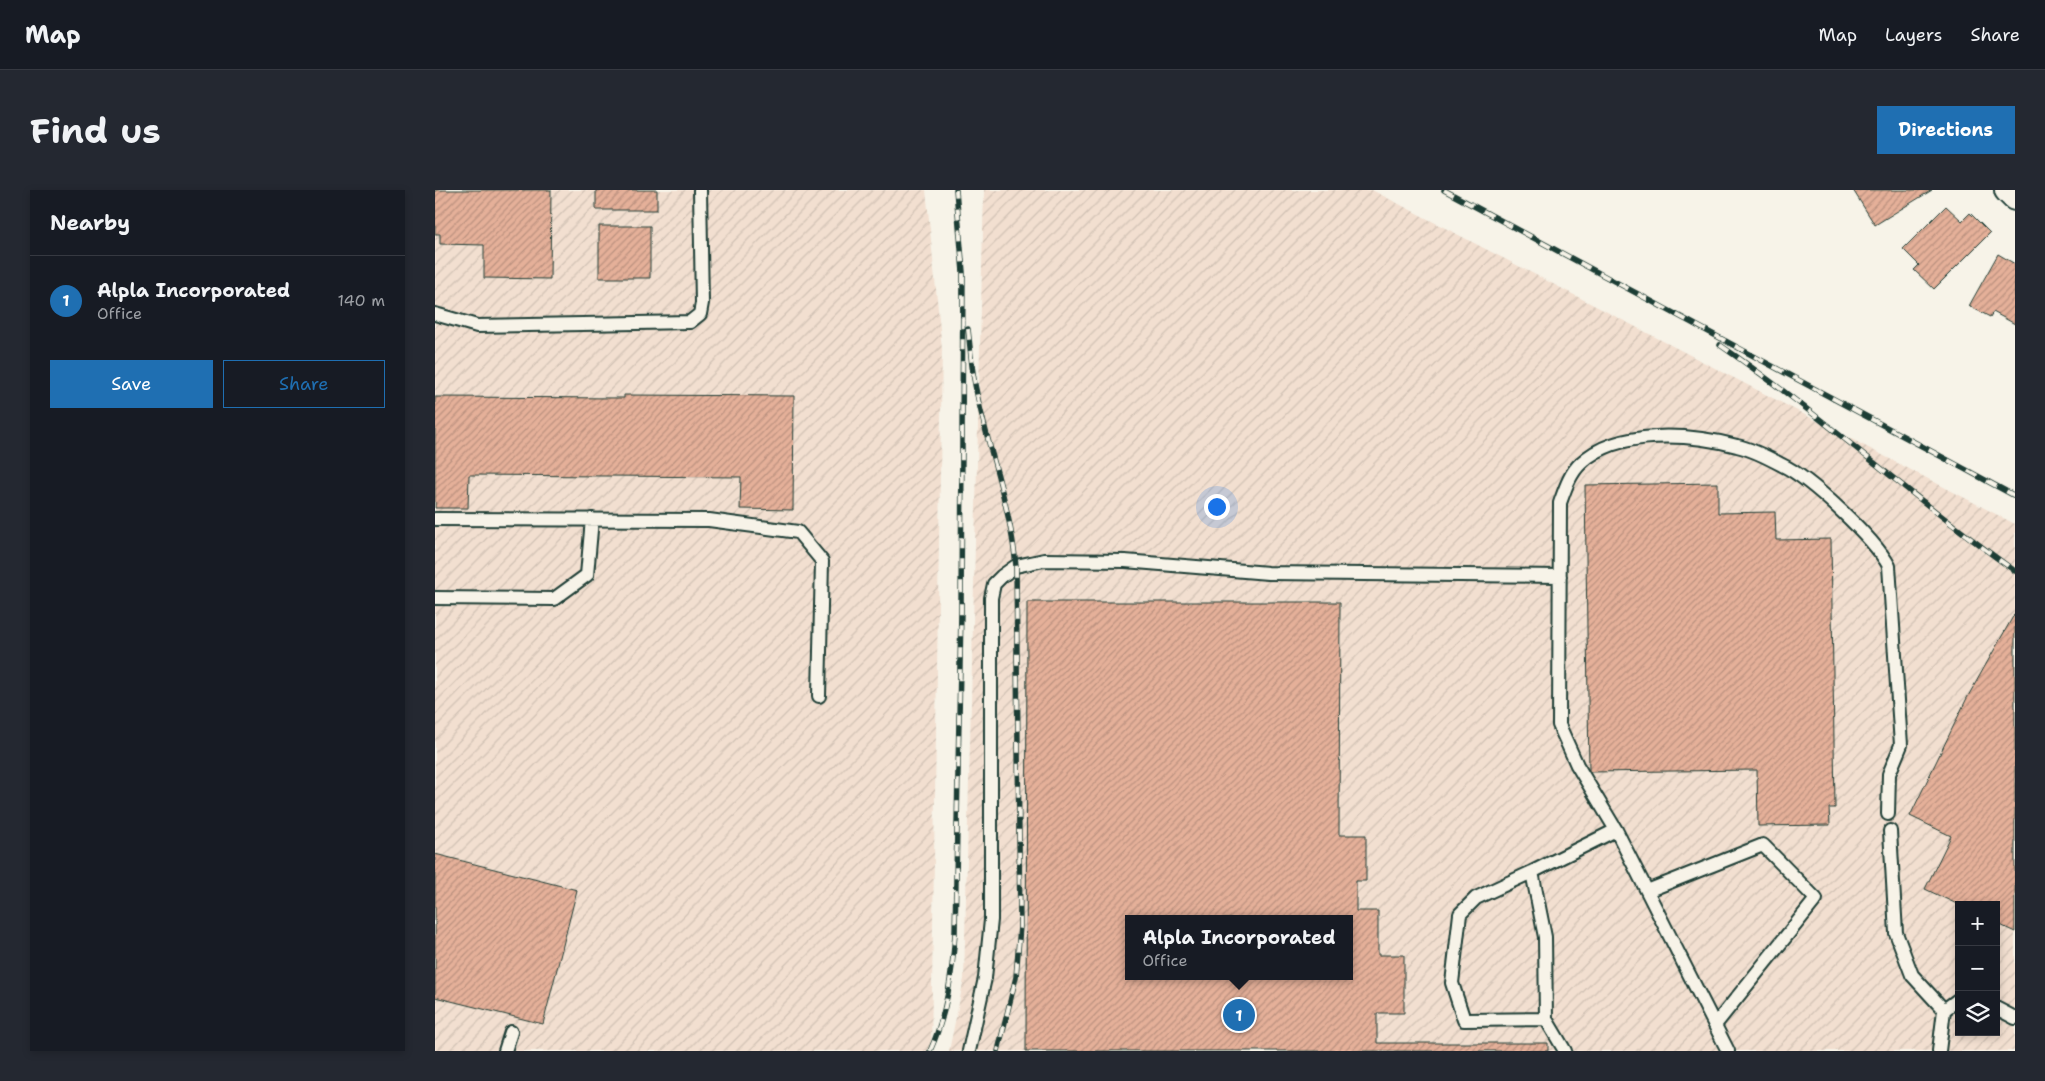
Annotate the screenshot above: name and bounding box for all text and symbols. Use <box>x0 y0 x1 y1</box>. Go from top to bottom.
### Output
text: Map <box>25 19 81 51</box>
text: Map <box>1819 23 1857 47</box>
text: Layers <box>1885 23 1942 47</box>
text: Share <box>1970 23 2020 47</box>
button: Directions <box>1877 106 2015 154</box>
text: Find us <box>30 107 161 154</box>
text: Nearby <box>50 209 130 237</box>
text: Alpla Incorporated <box>97 278 290 303</box>
text: 1 <box>62 290 70 311</box>
text: 140 m <box>338 290 385 311</box>
text: Office <box>97 303 142 324</box>
button: Save <box>50 360 213 408</box>
button: Share <box>223 360 385 408</box>
your location <box>1204 494 1230 520</box>
map controls <box>1955 901 2000 1036</box>
button: + <box>1955 901 2000 946</box>
popup <box>1125 915 1353 980</box>
text: Alpla Incorporated <box>1142 925 1336 950</box>
button: − <box>1955 946 2000 991</box>
text: Office <box>1142 950 1187 971</box>
button: layers <box>1955 991 2000 1036</box>
pin: 1 <box>1223 996 1255 1034</box>

